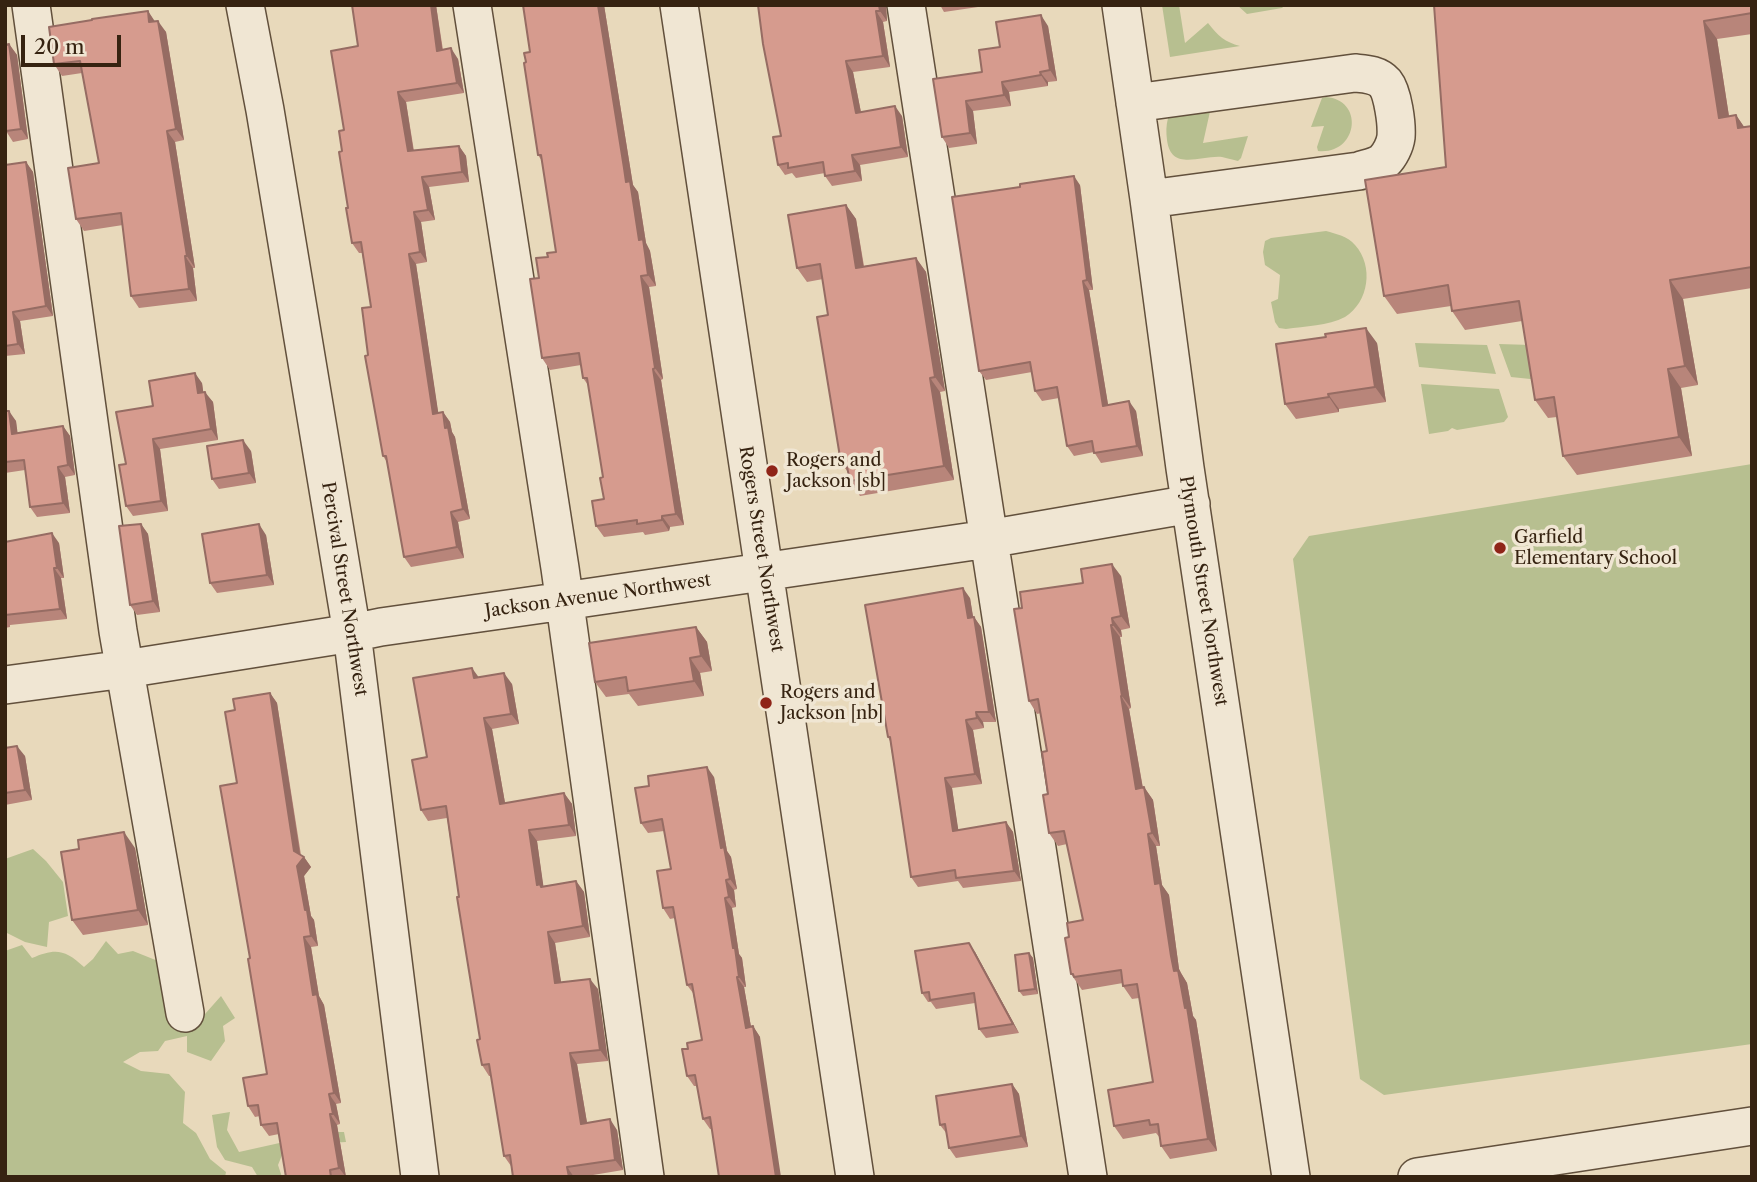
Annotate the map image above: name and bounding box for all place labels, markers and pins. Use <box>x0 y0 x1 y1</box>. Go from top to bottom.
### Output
place label: Rogers and Jackson [sb] <box>786 450 886 492</box>
marker: Rogers and Jackson [sb] <box>764 463 780 479</box>
place label: Garfield Elementary School <box>1514 527 1677 570</box>
marker: Garfield Elementary School <box>1492 540 1508 556</box>
place label: Rogers and Jackson [nb] <box>780 682 883 724</box>
marker: Rogers and Jackson [nb] <box>758 695 774 711</box>

